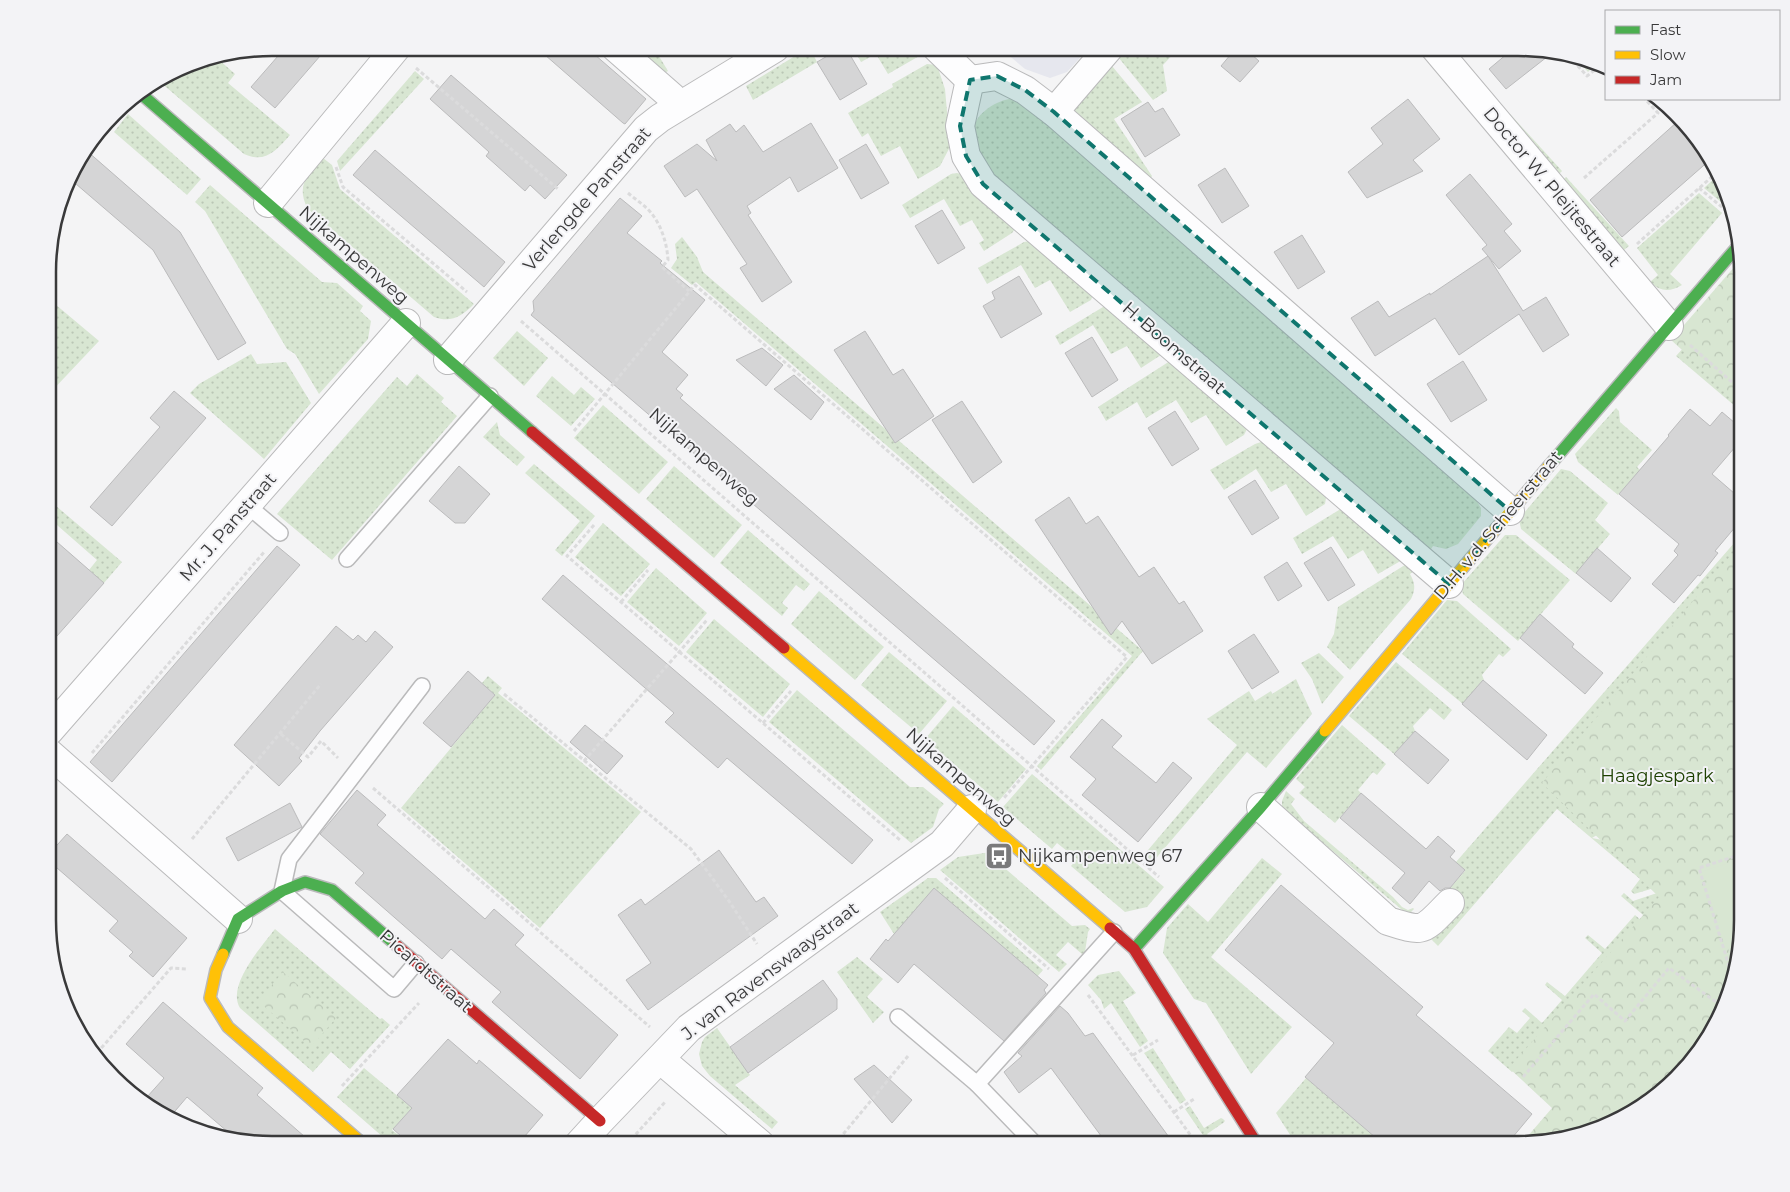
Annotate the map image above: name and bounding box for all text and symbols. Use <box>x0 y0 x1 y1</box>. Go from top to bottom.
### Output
legend <box>1605 10 1780 100</box>
text: Fast <box>1650 20 1681 39</box>
text: Slow <box>1650 45 1686 64</box>
text: Jam <box>1649 70 1682 89</box>
street label: Doctor W. Pleijtestraat <box>1479 103 1625 271</box>
street label: Verlengde Panstraat <box>518 122 656 276</box>
street label: Nijkampenweg <box>295 201 413 309</box>
street label: H. Boomstraat <box>1118 297 1230 399</box>
street label: Nijkampenweg <box>645 403 763 511</box>
street label: D.H. v.d. Scheerstraat <box>1429 446 1567 604</box>
street label: Mr. J. Panstraat <box>175 468 281 586</box>
street label: Nijkampenweg <box>902 723 1020 831</box>
park label: Haagjespark <box>1600 765 1714 787</box>
bus stop icon: Nijkampenweg 67 <box>984 841 1014 871</box>
place label: Nijkampenweg 67 <box>1018 845 1183 867</box>
street label: J. van Ravenswaaystraat <box>676 897 863 1045</box>
street label: Picardtstraat <box>375 925 477 1017</box>

